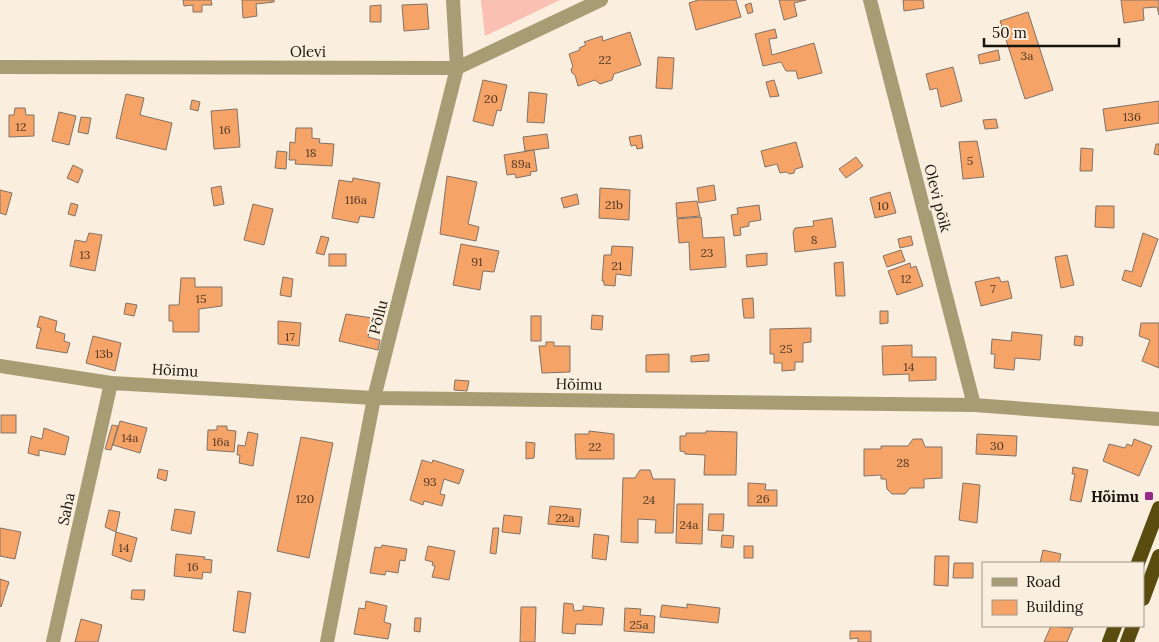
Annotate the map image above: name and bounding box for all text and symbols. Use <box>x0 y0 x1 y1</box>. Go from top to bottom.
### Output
scale bar <box>984 15 1119 47</box>
text: 50 m <box>992 23 1027 42</box>
street label: Olevi <box>290 42 326 61</box>
house number: 3a <box>1021 48 1033 63</box>
house number: 22 <box>599 52 611 67</box>
house number: 20 <box>484 91 498 106</box>
house number: 136 <box>1123 109 1141 124</box>
house number: 12 <box>16 119 26 134</box>
house number: 16 <box>219 122 231 137</box>
house number: 18 <box>305 145 317 160</box>
house number: 5 <box>967 153 973 168</box>
house number: 89a <box>511 156 531 171</box>
street label: Olevi põik <box>920 162 956 234</box>
house number: 116a <box>345 192 367 207</box>
house number: 21b <box>605 197 623 212</box>
house number: 10 <box>877 198 889 213</box>
house number: 8 <box>811 232 818 247</box>
house number: 23 <box>701 245 714 260</box>
house number: 13 <box>79 247 91 262</box>
house number: 91 <box>471 254 483 269</box>
house number: 21 <box>612 258 622 273</box>
house number: 12 <box>901 271 911 286</box>
house number: 7 <box>990 281 996 296</box>
house number: 15 <box>196 291 206 306</box>
street label: Põllu <box>365 298 391 336</box>
house number: 17 <box>285 329 295 344</box>
house number: 25 <box>780 341 792 356</box>
house number: 13b <box>95 346 113 361</box>
street label: Hõimu <box>151 359 199 381</box>
house number: 14 <box>904 359 915 374</box>
street label: Hõimu <box>555 374 603 394</box>
house number: 14a <box>121 430 139 445</box>
house number: 16a <box>212 434 230 449</box>
house number: 30 <box>990 438 1004 453</box>
house number: 22 <box>589 439 601 454</box>
house number: 28 <box>896 455 910 470</box>
house number: 93 <box>423 474 437 489</box>
place label: Hõimu <box>1091 487 1139 506</box>
marker: Hõimu <box>1143 490 1155 502</box>
street label: Saha <box>53 491 79 527</box>
house number: 120 <box>296 491 314 506</box>
house number: 26 <box>756 491 770 506</box>
house number: 24 <box>643 492 656 507</box>
house number: 22a <box>555 510 575 525</box>
house number: 24a <box>680 517 698 532</box>
house number: 14 <box>119 540 130 555</box>
house number: 16 <box>187 559 199 574</box>
legend <box>982 562 1144 627</box>
text: Road <box>1026 572 1061 591</box>
text: Building <box>1026 597 1084 616</box>
house number: 25a <box>629 617 649 632</box>

